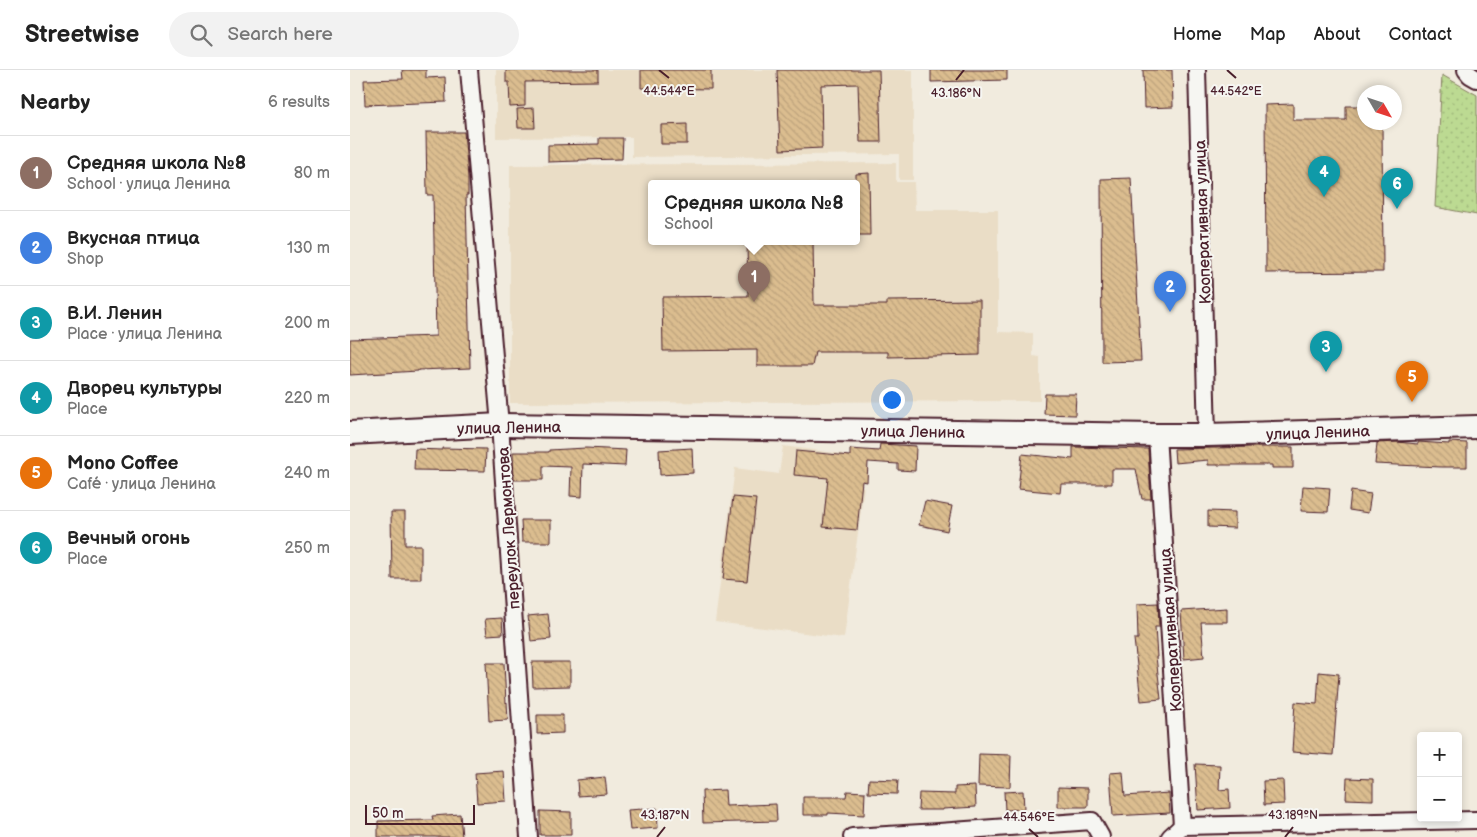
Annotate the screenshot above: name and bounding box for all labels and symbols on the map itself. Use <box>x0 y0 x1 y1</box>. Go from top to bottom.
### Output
text: 44.544°E <box>643 84 695 99</box>
text: 44.542°E <box>1210 84 1262 99</box>
north arrow <box>1357 85 1402 130</box>
text: 43.186°N <box>931 86 981 101</box>
street label: Кооперативная улица <box>1191 139 1216 304</box>
pin: 4 <box>1308 156 1340 197</box>
pin: 6 <box>1381 168 1413 209</box>
pin: 1 <box>738 261 770 302</box>
pin: 2 <box>1154 271 1186 312</box>
pin: 3 <box>1310 331 1342 372</box>
pin: 5 <box>1396 361 1428 402</box>
your location <box>879 387 905 413</box>
street label: улица Ленина <box>457 418 562 439</box>
street label: улица Ленина <box>861 422 966 443</box>
street label: улица Ленина <box>1266 422 1371 445</box>
street label: переулок Лермонтова <box>494 445 525 610</box>
street label: Кооперативная улица <box>1156 547 1187 713</box>
scale bar <box>365 802 475 825</box>
text: 43.187°N <box>640 808 690 823</box>
text: 43.189°N <box>1268 808 1318 823</box>
text: 44.546°E <box>1003 810 1055 825</box>

